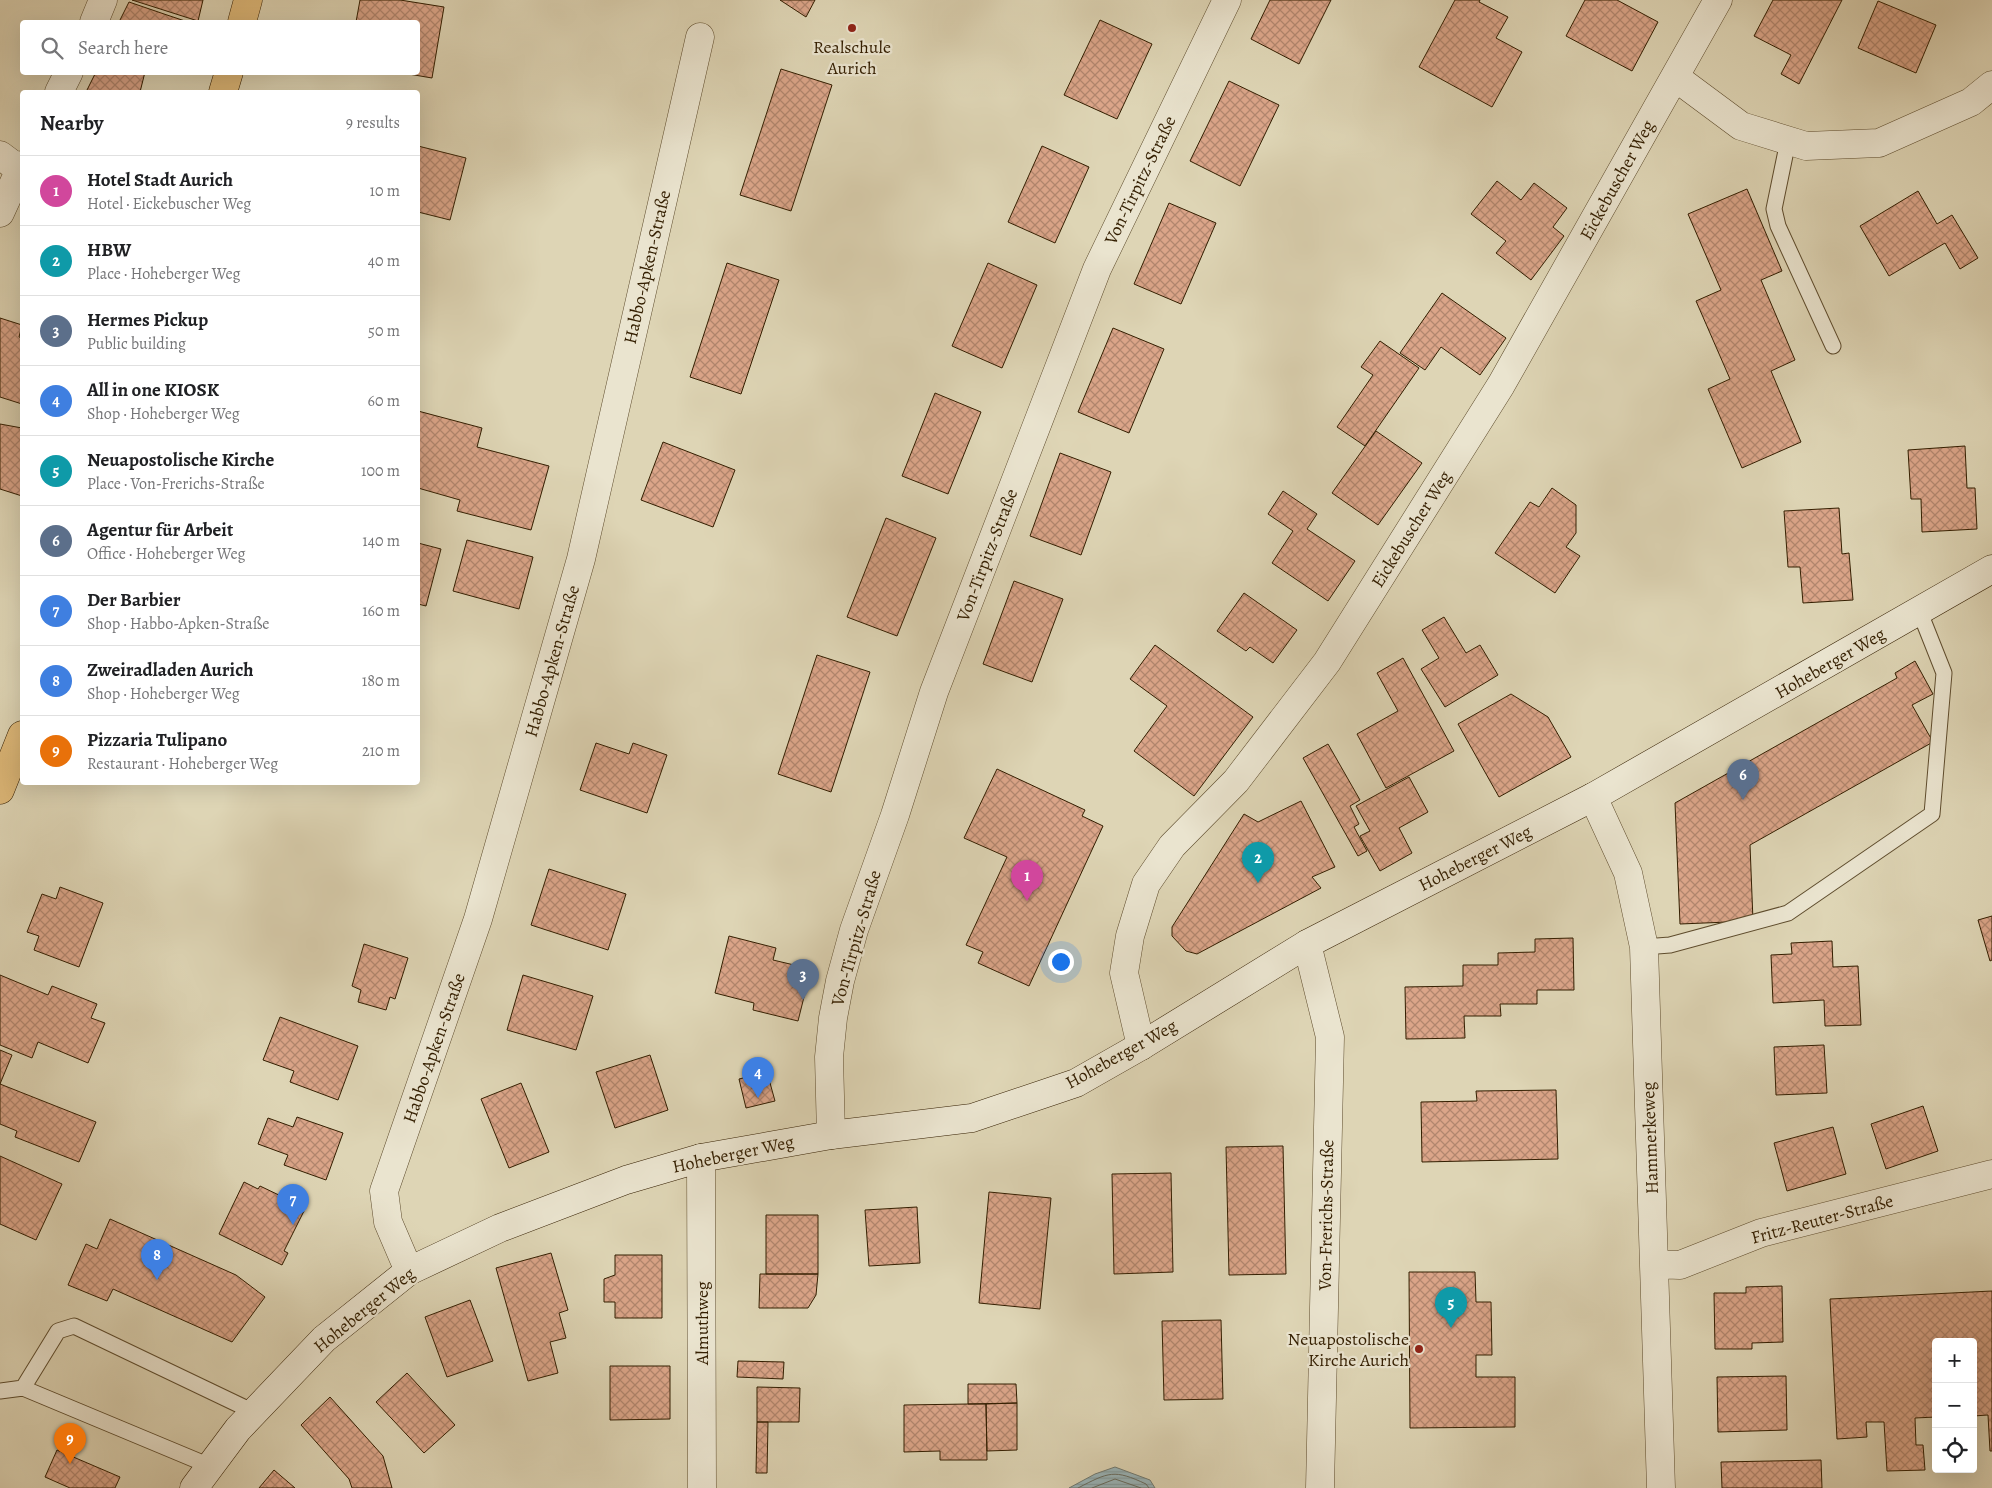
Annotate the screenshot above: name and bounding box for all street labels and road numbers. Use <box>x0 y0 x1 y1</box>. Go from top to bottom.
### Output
street label: Von-Tirpitz-Straße <box>1098 112 1182 249</box>
street label: Eickebuscher Weg <box>1574 116 1660 244</box>
street label: Habbo-Apken-Straße <box>618 188 676 346</box>
street label: Eickebuscher Weg <box>1365 466 1457 592</box>
street label: Von-Tirpitz-Straße <box>950 485 1023 626</box>
street label: Habbo-Apken-Straße <box>519 582 585 740</box>
street label: Hoheberger Weg <box>1770 622 1890 704</box>
street label: Hoheberger Weg <box>1414 819 1536 897</box>
street label: Von-Tirpitz-Straße <box>825 867 887 1010</box>
street label: Habbo-Apken-Straße <box>397 970 471 1126</box>
street label: Hoheberger Weg <box>1061 1013 1181 1095</box>
street label: Hammerkeweg <box>1636 1081 1664 1195</box>
street label: Hoheberger Weg <box>670 1129 796 1179</box>
street label: Von-Frerichs-Straße <box>1313 1139 1339 1292</box>
street label: Fritz-Reuter-Straße <box>1748 1188 1896 1250</box>
street label: Hoheberger Weg <box>308 1262 420 1358</box>
street label: Almuthweg <box>690 1281 714 1366</box>

